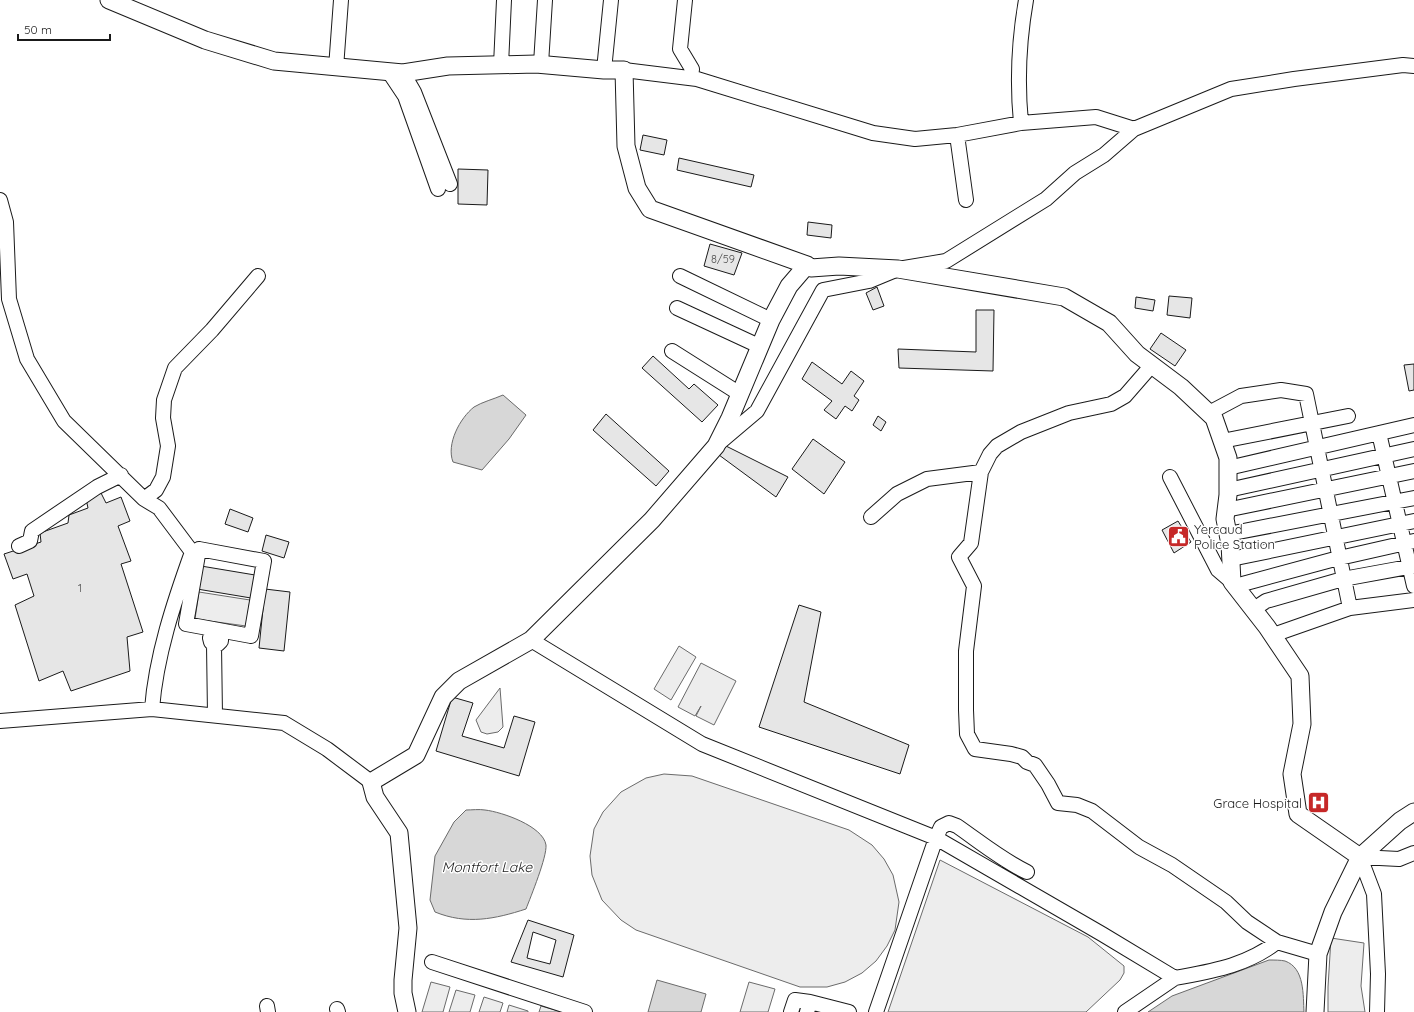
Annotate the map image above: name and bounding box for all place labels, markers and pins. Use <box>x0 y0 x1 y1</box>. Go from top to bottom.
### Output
place label: Yercaud Police Station <box>1194 521 1275 552</box>
public building icon: Yercaud Police Station <box>1165 523 1191 549</box>
hospital icon: Grace Hospital <box>1305 790 1331 816</box>
place label: Grace Hospital <box>1213 795 1302 811</box>

